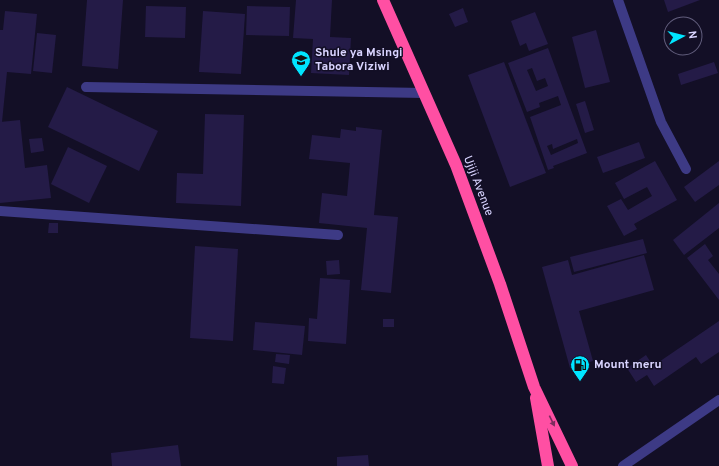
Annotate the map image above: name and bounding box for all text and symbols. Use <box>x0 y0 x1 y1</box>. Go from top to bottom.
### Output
north arrow <box>663 16 703 56</box>
text: N <box>685 30 699 40</box>
place label: Shule ya Msingi Tabora Viziwi <box>315 45 402 75</box>
school or university icon: Shule ya Msingi Tabora Viziwi <box>290 49 312 77</box>
street label: Ujiji Avenue <box>459 154 497 218</box>
fuel station icon: Mount meru <box>569 354 591 382</box>
place label: Mount meru <box>594 357 662 373</box>
one-way arrow <box>549 416 555 427</box>

